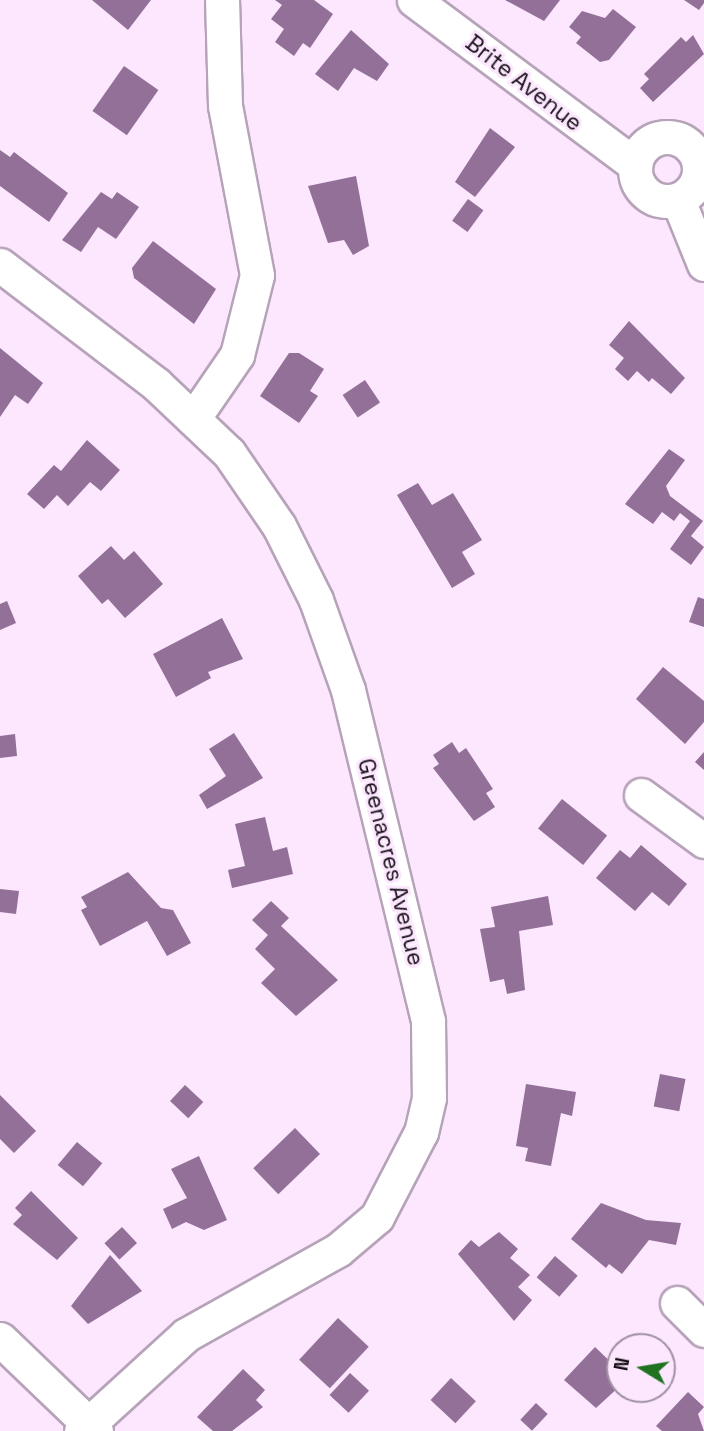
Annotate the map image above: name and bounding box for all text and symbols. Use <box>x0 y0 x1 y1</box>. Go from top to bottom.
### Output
street label: Brite Avenue <box>460 29 588 137</box>
street label: Greenacres Avenue <box>352 756 430 968</box>
north arrow <box>606 1333 676 1403</box>
text: N <box>608 1356 635 1373</box>

